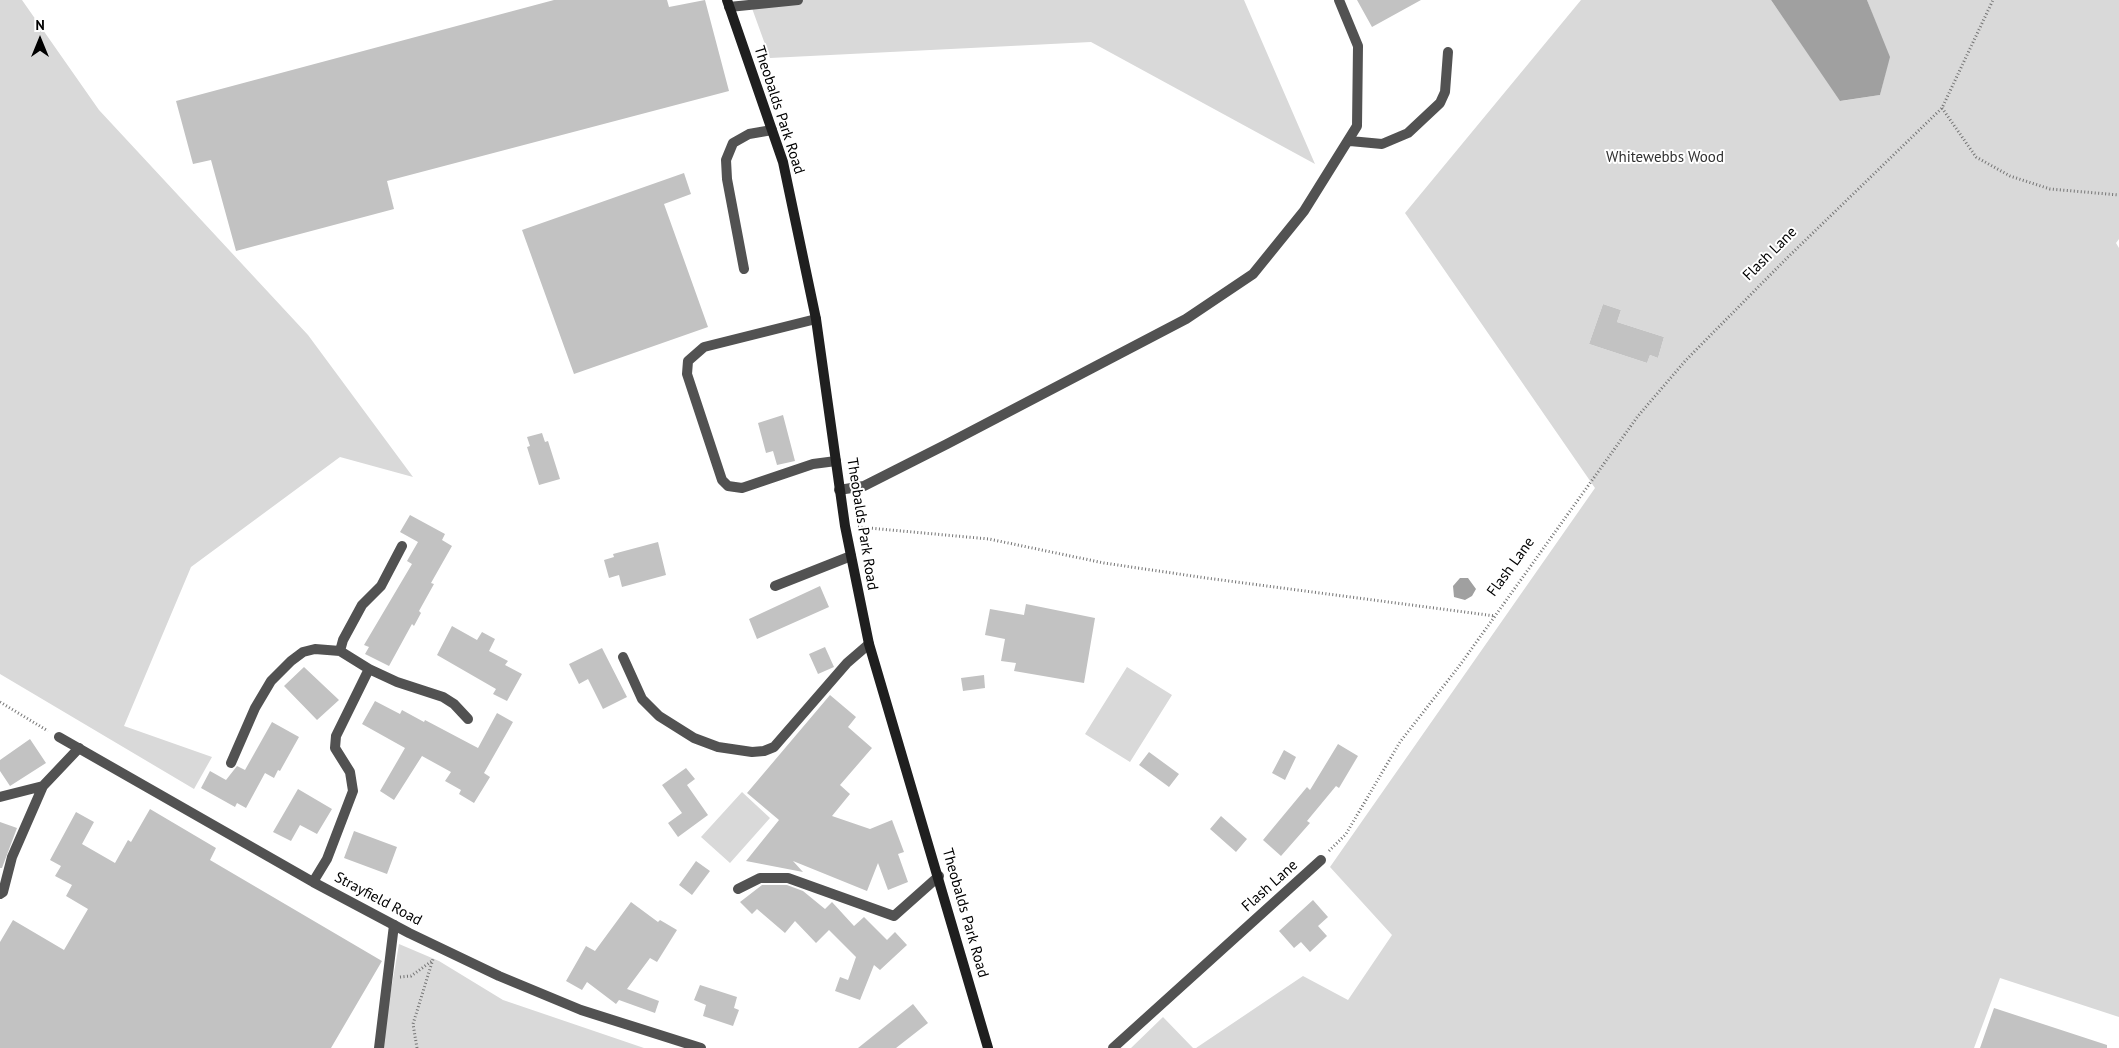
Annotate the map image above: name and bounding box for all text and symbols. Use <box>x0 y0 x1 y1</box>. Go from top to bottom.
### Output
north arrow <box>15 15 65 65</box>
text: N <box>35 16 45 34</box>
street label: Theobalds Park Road <box>750 44 808 176</box>
park label: Whitewebbs Wood <box>1606 149 1724 167</box>
street label: Flash Lane <box>1739 223 1801 285</box>
street label: Theobalds Park Road <box>843 457 881 591</box>
street label: Flash Lane <box>1483 534 1539 600</box>
street label: Theobalds Park Road <box>938 846 992 980</box>
street label: Flash Lane <box>1238 856 1302 916</box>
street label: Strayfield Road <box>331 868 425 930</box>

